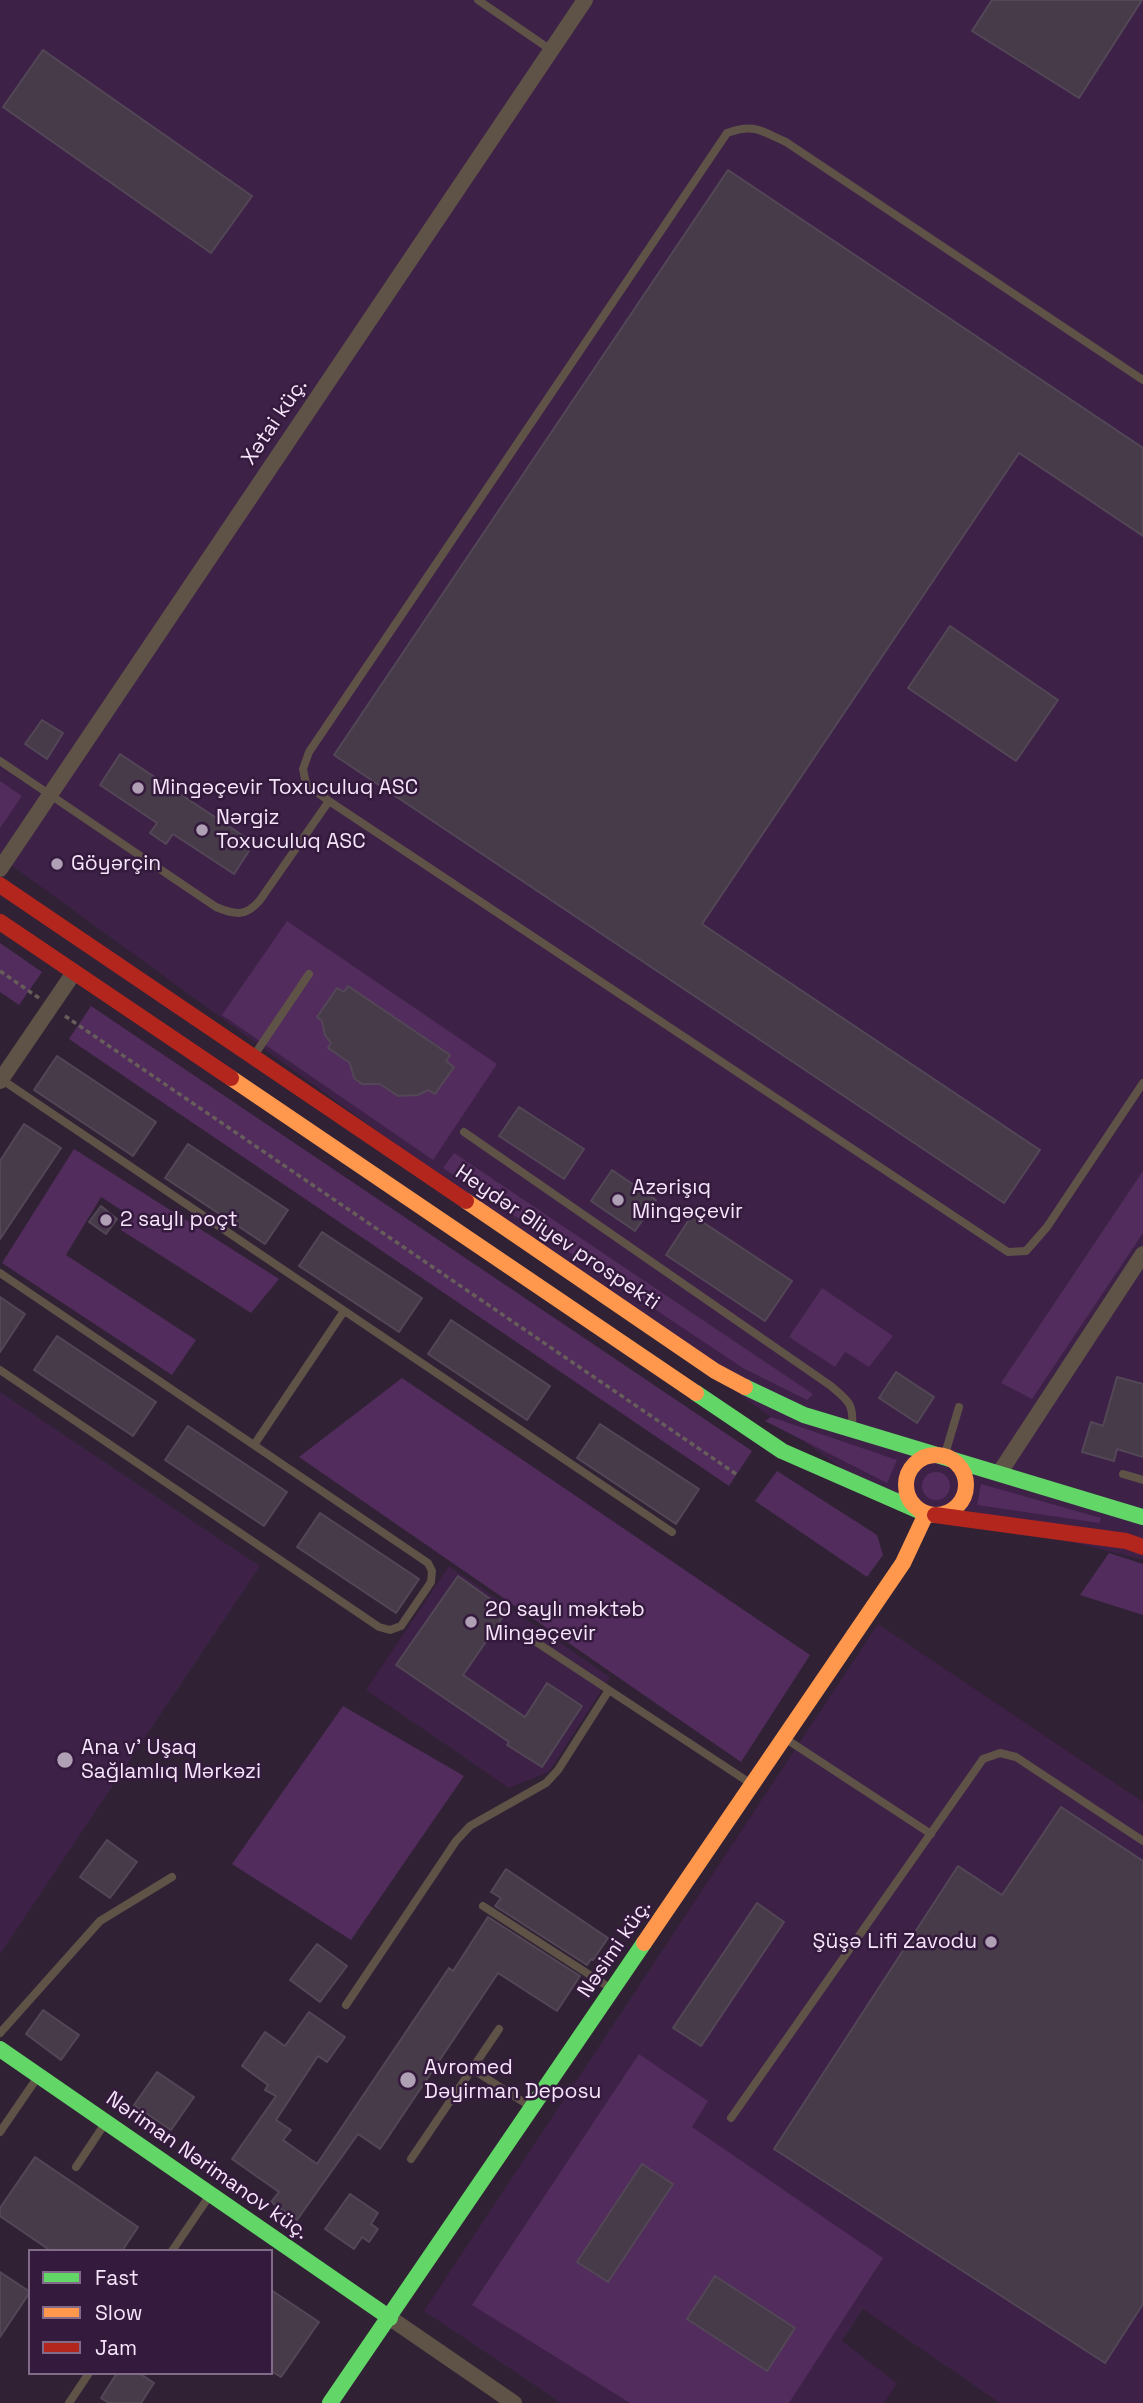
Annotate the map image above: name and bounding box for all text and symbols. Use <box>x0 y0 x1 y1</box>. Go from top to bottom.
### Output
street label: Xətai küç. <box>237 374 313 470</box>
place label: Mingəçevir Toxuculuq ASC <box>152 775 418 801</box>
marker: Mingəçevir Toxuculuq ASC <box>130 780 146 796</box>
place label: Nərgiz Toxuculuq ASC <box>216 805 366 855</box>
marker: Nərgiz Toxuculuq ASC <box>194 822 210 838</box>
place label: Göyərçin <box>71 851 161 877</box>
marker: Göyərçin <box>49 856 65 872</box>
street label: Heydər Əliyev prospekti <box>450 1160 664 1316</box>
place label: Azərişıq Mingəçevir <box>632 1175 743 1225</box>
marker: Azərişıq Mingəçevir <box>610 1192 626 1208</box>
place label: 2 saylı poçt <box>120 1207 238 1233</box>
marker: 2 saylı poçt <box>98 1212 114 1228</box>
place label: 20 saylı məktəb Mingəçevir <box>485 1597 645 1647</box>
marker: 20 saylı məktəb Mingəçevir <box>463 1614 479 1630</box>
place label: Ana v' Uşaq Sağlamlıq Mərkəzi <box>81 1735 261 1785</box>
marker: Ana v' Uşaq Sağlamlıq Mərkəzi <box>55 1750 75 1770</box>
street label: Nəsimi küç. <box>573 1895 657 2003</box>
place label: Şüşə Lifi Zavodu <box>813 1929 977 1955</box>
marker: Şüşə Lifi Zavodu <box>983 1934 999 1950</box>
place label: Avromed Dəyirman Deposu <box>424 2055 601 2105</box>
marker: Avromed Dəyirman Deposu <box>398 2070 418 2090</box>
street label: Nəriman Nərimanov küç. <box>101 2086 313 2246</box>
legend <box>28 2249 273 2375</box>
text: Fast <box>95 2264 139 2291</box>
text: Slow <box>95 2299 143 2326</box>
text: Jam <box>95 2334 137 2361</box>

